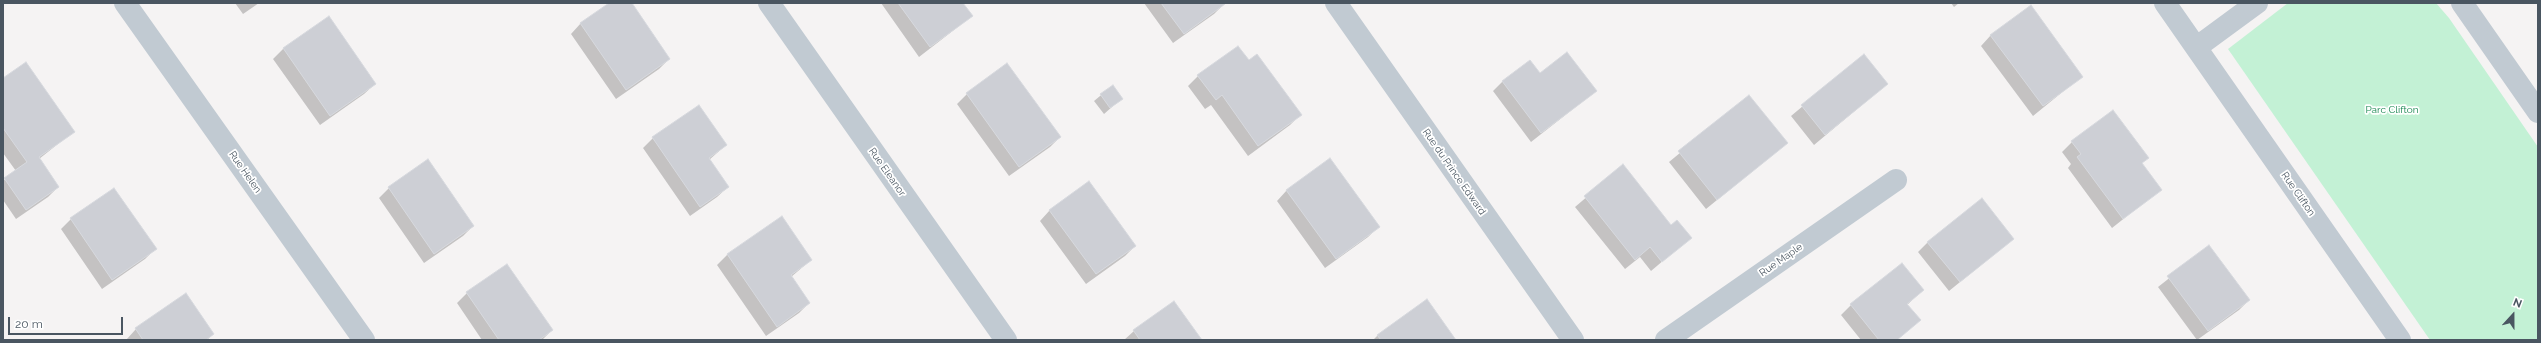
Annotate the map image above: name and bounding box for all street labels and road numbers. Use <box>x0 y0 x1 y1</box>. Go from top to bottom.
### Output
street label: Rue du Prince Edward <box>1420 127 1488 217</box>
street label: Rue Eleanor <box>866 146 908 198</box>
street label: Rue Helen <box>226 149 264 195</box>
street label: Rue Clifton <box>2278 170 2318 218</box>
street label: Rue Maple <box>1757 241 1805 279</box>

